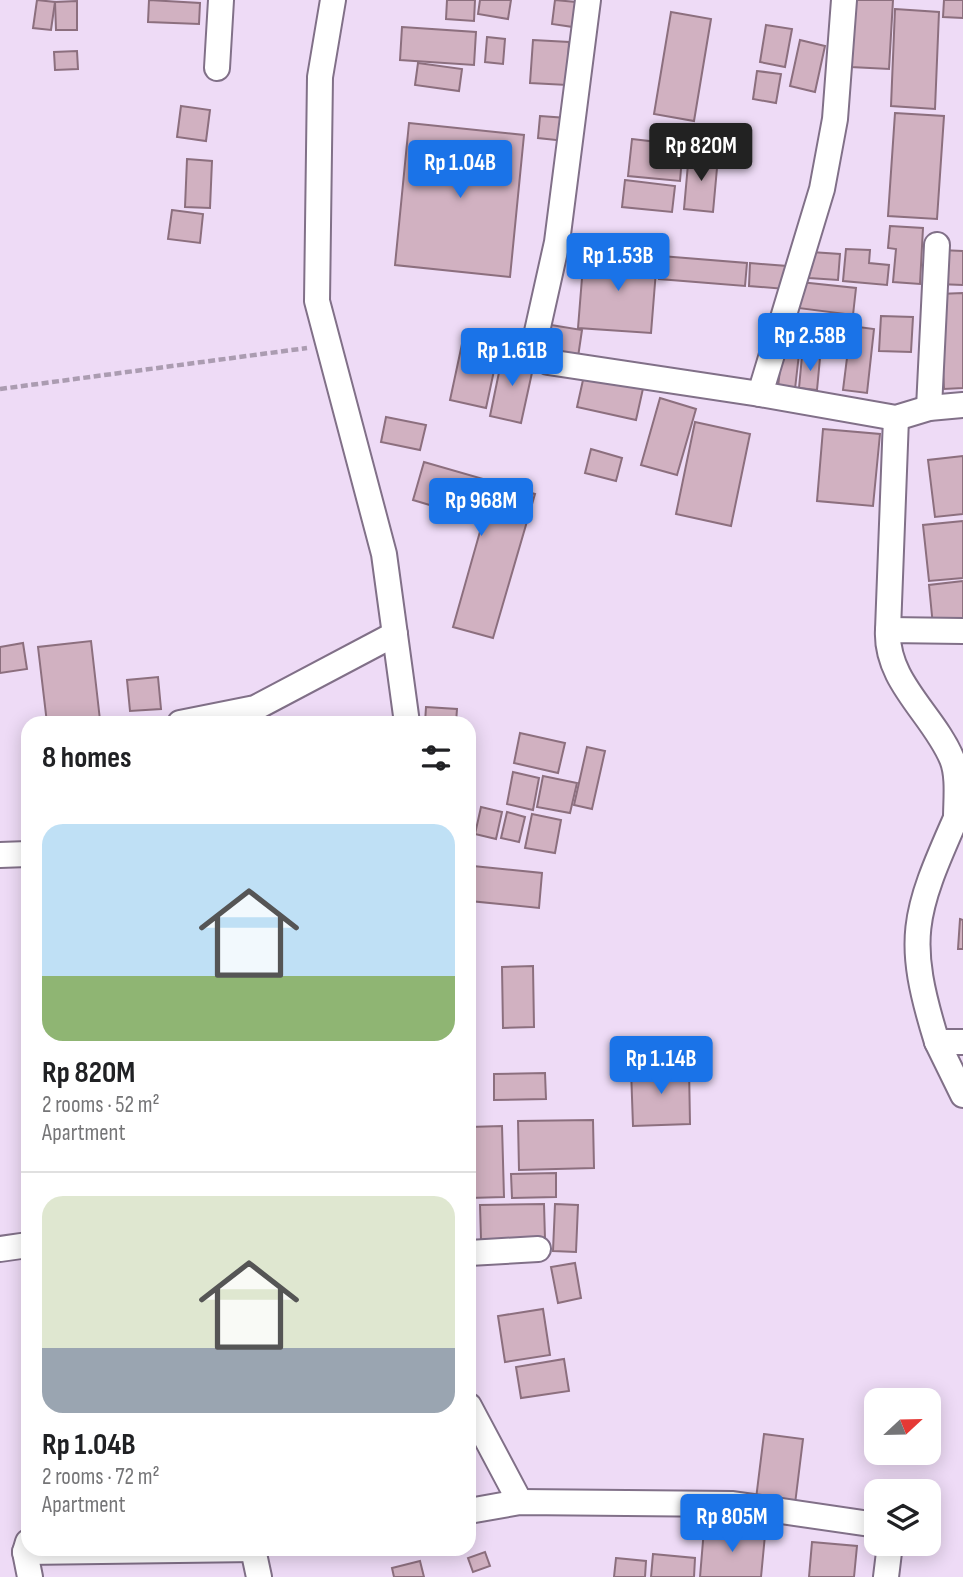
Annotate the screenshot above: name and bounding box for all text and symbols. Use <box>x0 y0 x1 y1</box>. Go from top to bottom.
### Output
pin: Rp 820M <box>636 124 766 183</box>
text: Rp 820M <box>665 132 737 160</box>
pin: Rp 1.04B <box>388 140 532 200</box>
text: Rp 1.04B <box>424 149 496 177</box>
pin: Rp 1.53B <box>546 233 690 293</box>
text: Rp 1.53B <box>583 242 653 270</box>
pin: Rp 2.58B <box>738 314 882 373</box>
text: Rp 2.58B <box>774 322 846 350</box>
pin: Rp 1.61B <box>440 328 584 388</box>
text: Rp 1.61B <box>477 337 547 365</box>
pin: Rp 968M <box>416 478 546 538</box>
text: Rp 968M <box>445 487 517 515</box>
icon: filters <box>417 739 455 777</box>
text: 8 homes <box>42 740 131 776</box>
icon: home <box>186 870 312 996</box>
pin: Rp 1.14B <box>589 1036 733 1096</box>
text: Rp 1.14B <box>626 1045 696 1073</box>
text: Rp 820M <box>42 1055 135 1091</box>
text: 2 rooms · 52 m² <box>42 1091 160 1119</box>
text: Apartment <box>42 1119 126 1147</box>
icon: home <box>186 1242 312 1368</box>
north arrow <box>864 1388 942 1465</box>
map controls <box>864 1388 941 1556</box>
text: Rp 1.04B <box>42 1427 136 1463</box>
text: 2 rooms · 72 m² <box>42 1463 160 1491</box>
button: layers <box>864 1479 941 1556</box>
text: Apartment <box>42 1491 126 1519</box>
pin: Rp 805M <box>667 1494 797 1554</box>
text: Rp 805M <box>696 1503 768 1531</box>

